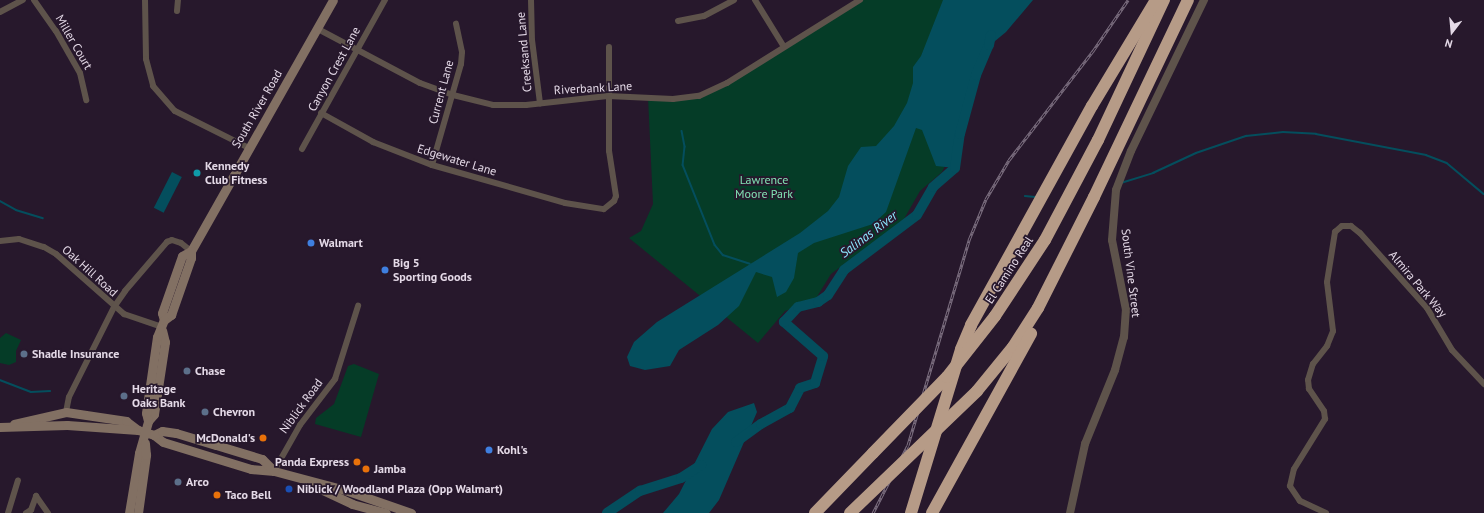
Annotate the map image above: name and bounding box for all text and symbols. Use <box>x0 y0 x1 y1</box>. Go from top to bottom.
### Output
street label: Creeksand Lane <box>513 11 535 93</box>
street label: Miller Court <box>53 12 95 72</box>
north arrow <box>1432 12 1472 52</box>
street label: Canyon Crest Lane <box>305 24 363 114</box>
text: N <box>1443 36 1454 51</box>
street label: Current Lane <box>426 58 456 126</box>
street label: South River Road <box>229 67 285 151</box>
street label: Riverbank Lane <box>553 79 633 97</box>
street label: Edgewater Lane <box>416 141 498 179</box>
place label: Kennedy Club Fitness <box>205 159 267 187</box>
marker: Kennedy Club Fitness <box>192 168 202 178</box>
park label: Lawrence Moore Park <box>735 173 793 201</box>
water label: Salinas River <box>837 208 901 262</box>
street label: South Vine Street <box>1118 228 1144 318</box>
street label: El Camino Real <box>982 234 1036 306</box>
place label: Walmart <box>319 236 363 250</box>
marker: Walmart <box>306 238 316 248</box>
street label: Oak Hill Road <box>59 242 121 300</box>
street label: Almira Park Way <box>1386 248 1450 320</box>
place label: Big 5 Sporting Goods <box>393 256 472 284</box>
marker: Big 5 Sporting Goods <box>380 265 390 275</box>
place label: Shadle Insurance <box>32 347 119 361</box>
marker: Shadle Insurance <box>19 349 29 359</box>
place label: Chase <box>195 364 225 378</box>
marker: Chase <box>182 366 192 376</box>
street label: Niblick Road <box>276 376 326 436</box>
place label: Heritage Oaks Bank <box>132 382 185 410</box>
marker: Heritage Oaks Bank <box>119 391 129 401</box>
place label: Chevron <box>213 405 255 419</box>
marker: Chevron <box>200 407 210 417</box>
place label: McDonald's <box>196 431 255 445</box>
marker: McDonald's <box>258 433 268 443</box>
place label: Kohl's <box>497 443 528 457</box>
marker: Kohl's <box>484 445 494 455</box>
place label: Panda Express <box>275 455 349 469</box>
marker: Panda Express <box>352 457 362 467</box>
place label: Jamba <box>374 462 406 476</box>
marker: Jamba <box>361 464 371 474</box>
place label: Arco <box>186 475 209 489</box>
marker: Arco <box>173 477 183 487</box>
place label: Niblick / Woodland Plaza (Opp Walmart) <box>297 482 504 496</box>
marker: Niblick / Woodland Plaza (Opp Walmart) <box>284 484 294 494</box>
place label: Taco Bell <box>225 488 271 502</box>
marker: Taco Bell <box>212 490 222 500</box>

